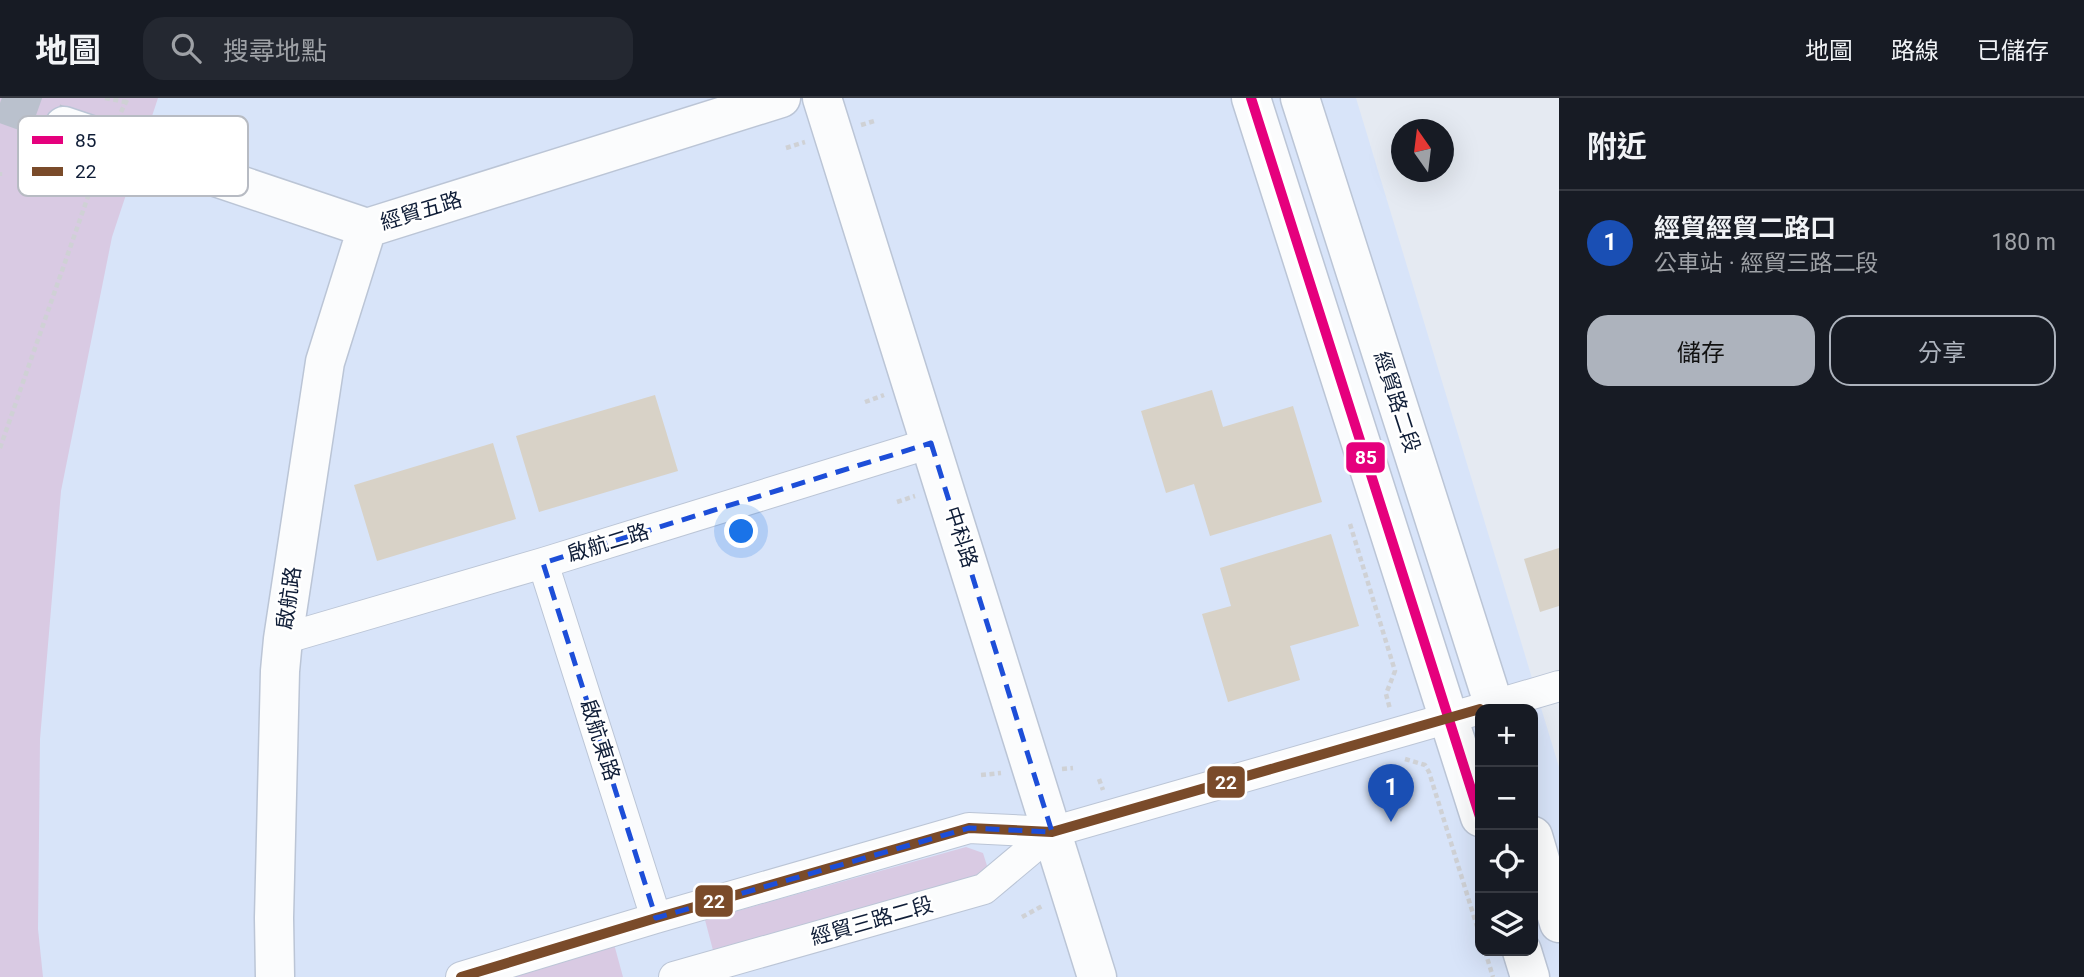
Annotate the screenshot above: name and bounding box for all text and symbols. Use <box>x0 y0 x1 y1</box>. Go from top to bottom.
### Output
search box <box>143 17 633 80</box>
icon: search <box>167 29 205 67</box>
text: 地圖 <box>35 31 101 70</box>
text: 搜尋地點 <box>223 36 327 66</box>
text: 地圖 <box>1805 37 1853 65</box>
text: 路線 <box>1891 37 1939 65</box>
text: 已儲存 <box>1977 37 2049 65</box>
legend <box>18 116 248 196</box>
north arrow <box>1391 119 1454 182</box>
text: 85 <box>75 129 96 152</box>
text: 附近 <box>1587 129 1647 164</box>
text: 22 <box>75 160 96 183</box>
street label: 經貿五路 <box>377 187 465 235</box>
text: 經貿經貿二路口 <box>1654 213 1836 243</box>
text: 1 <box>1603 229 1617 256</box>
text: 180 m <box>1991 229 2056 256</box>
text: 公車站 · 經貿三路二段 <box>1654 250 1878 277</box>
button: 儲存 <box>1587 315 1815 386</box>
button: 分享 <box>1829 315 2056 386</box>
street label: 經貿路二段 <box>1369 348 1425 456</box>
line badge: 85 <box>1345 441 1386 474</box>
text: 85 <box>1355 446 1377 469</box>
street label: 中科路 <box>940 503 982 571</box>
your location <box>724 514 758 548</box>
street label: 啟航二路 <box>564 519 652 567</box>
street label: 啟航路 <box>273 565 305 631</box>
street label: 啟航東路 <box>576 696 624 784</box>
map controls <box>1475 704 1538 956</box>
button: + <box>1475 704 1538 767</box>
pin: 1 <box>1368 764 1414 822</box>
line badge: 22 <box>1206 765 1246 799</box>
button: − <box>1475 767 1538 830</box>
text: 22 <box>1215 771 1237 794</box>
button: locate <box>1475 830 1538 893</box>
line badge: 22 <box>694 884 734 918</box>
text: 22 <box>703 890 725 913</box>
street label: 經貿三路二段 <box>808 892 936 950</box>
button: layers <box>1475 893 1538 956</box>

